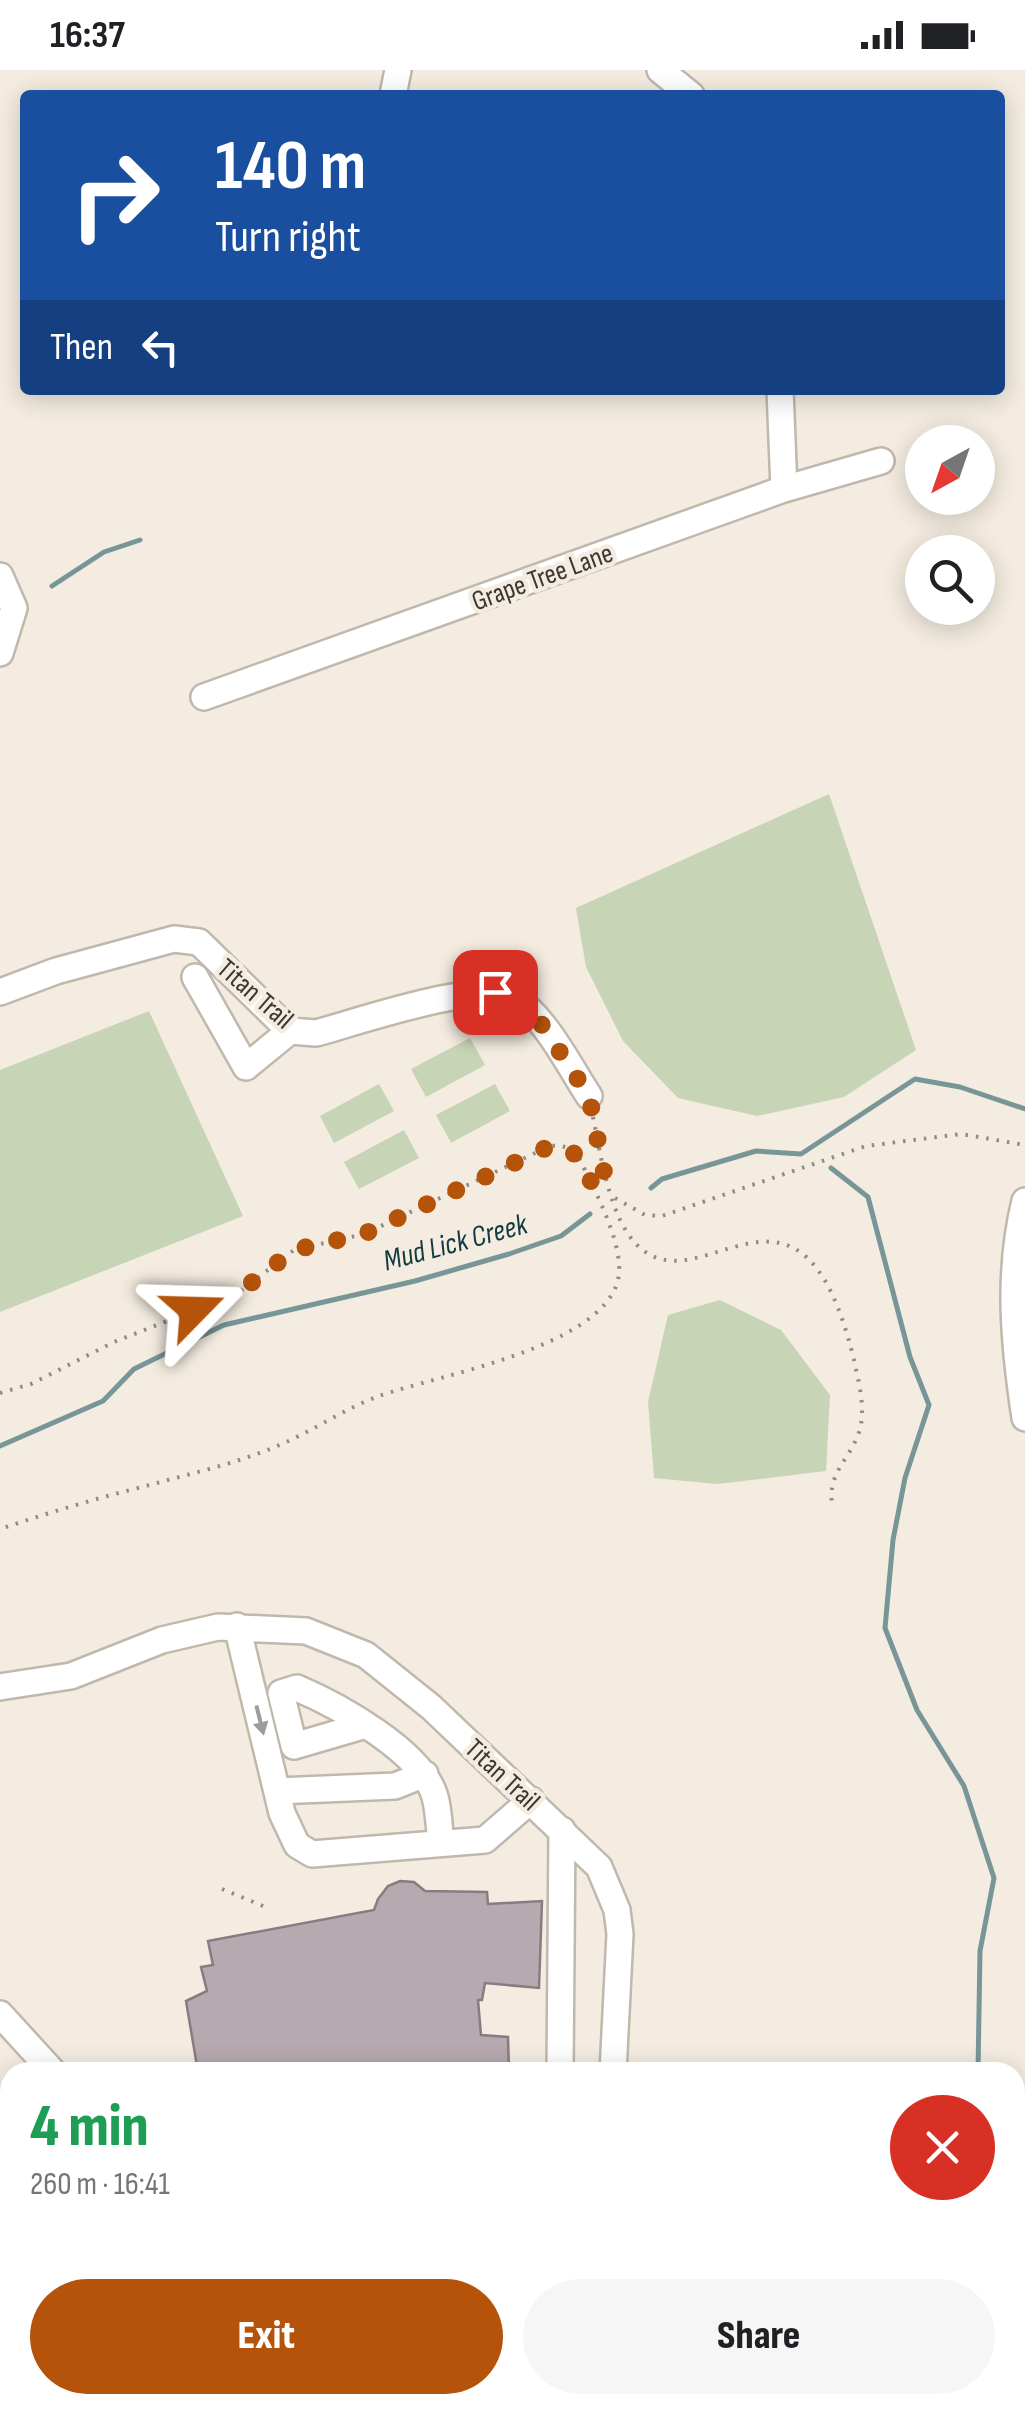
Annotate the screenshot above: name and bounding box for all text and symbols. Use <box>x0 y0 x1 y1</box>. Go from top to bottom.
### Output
text: 16:37 <box>50 13 125 58</box>
text: 140 m <box>215 125 366 209</box>
icon: right <box>50 130 180 260</box>
text: Turn right <box>215 210 361 265</box>
icon: left <box>133 320 188 375</box>
text: Then <box>50 325 113 370</box>
north arrow <box>905 425 995 515</box>
map controls <box>905 425 995 625</box>
button: search <box>905 535 995 625</box>
street label: Grape Tree Lane <box>467 537 618 618</box>
pin <box>453 950 538 1035</box>
street label: Titan Trail <box>210 952 300 1036</box>
icon: arrive <box>468 965 523 1020</box>
water label: Mud Lick Creek <box>379 1206 532 1279</box>
position arrow <box>142 1258 246 1362</box>
one-way arrow <box>253 1705 268 1736</box>
street label: Titan Trail <box>458 1732 546 1818</box>
text: 4 min <box>30 2091 149 2163</box>
button: close <box>890 2095 995 2200</box>
text: 260 m · 16:41 <box>30 2165 170 2204</box>
button: Exit <box>30 2279 503 2394</box>
button: Share <box>523 2279 995 2394</box>

